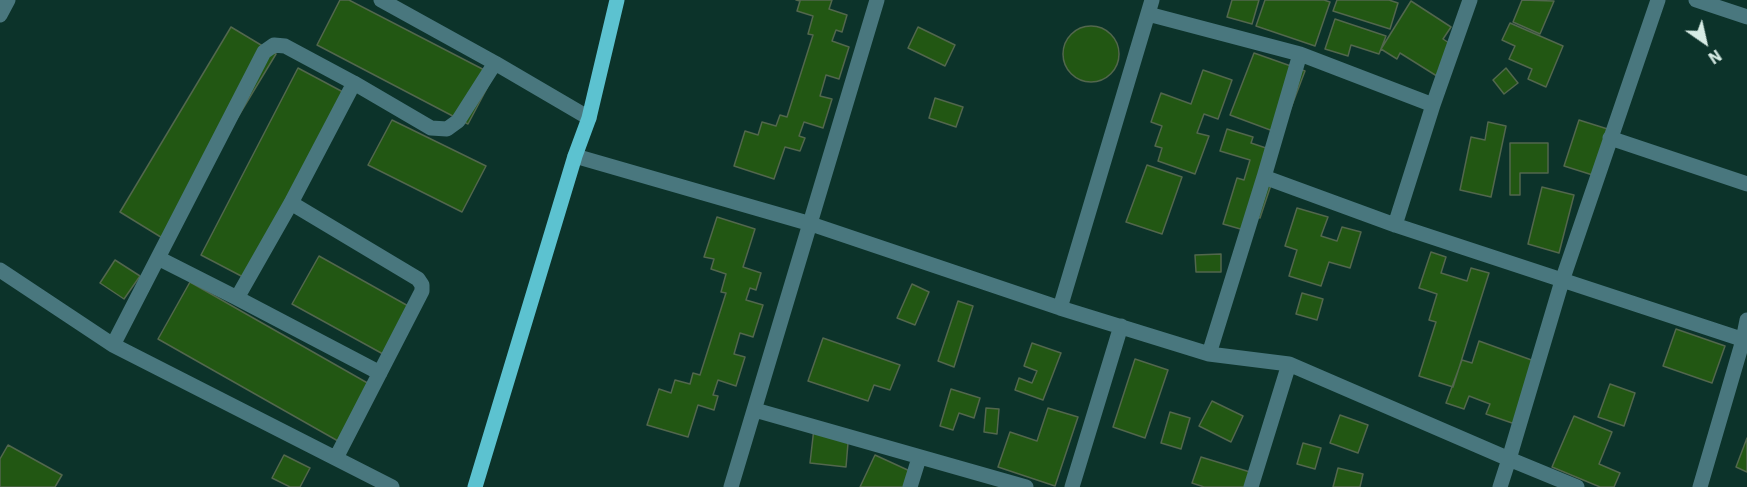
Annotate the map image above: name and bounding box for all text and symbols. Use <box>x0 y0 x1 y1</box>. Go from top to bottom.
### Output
north arrow <box>1675 12 1735 72</box>
text: N <box>1705 45 1725 68</box>

